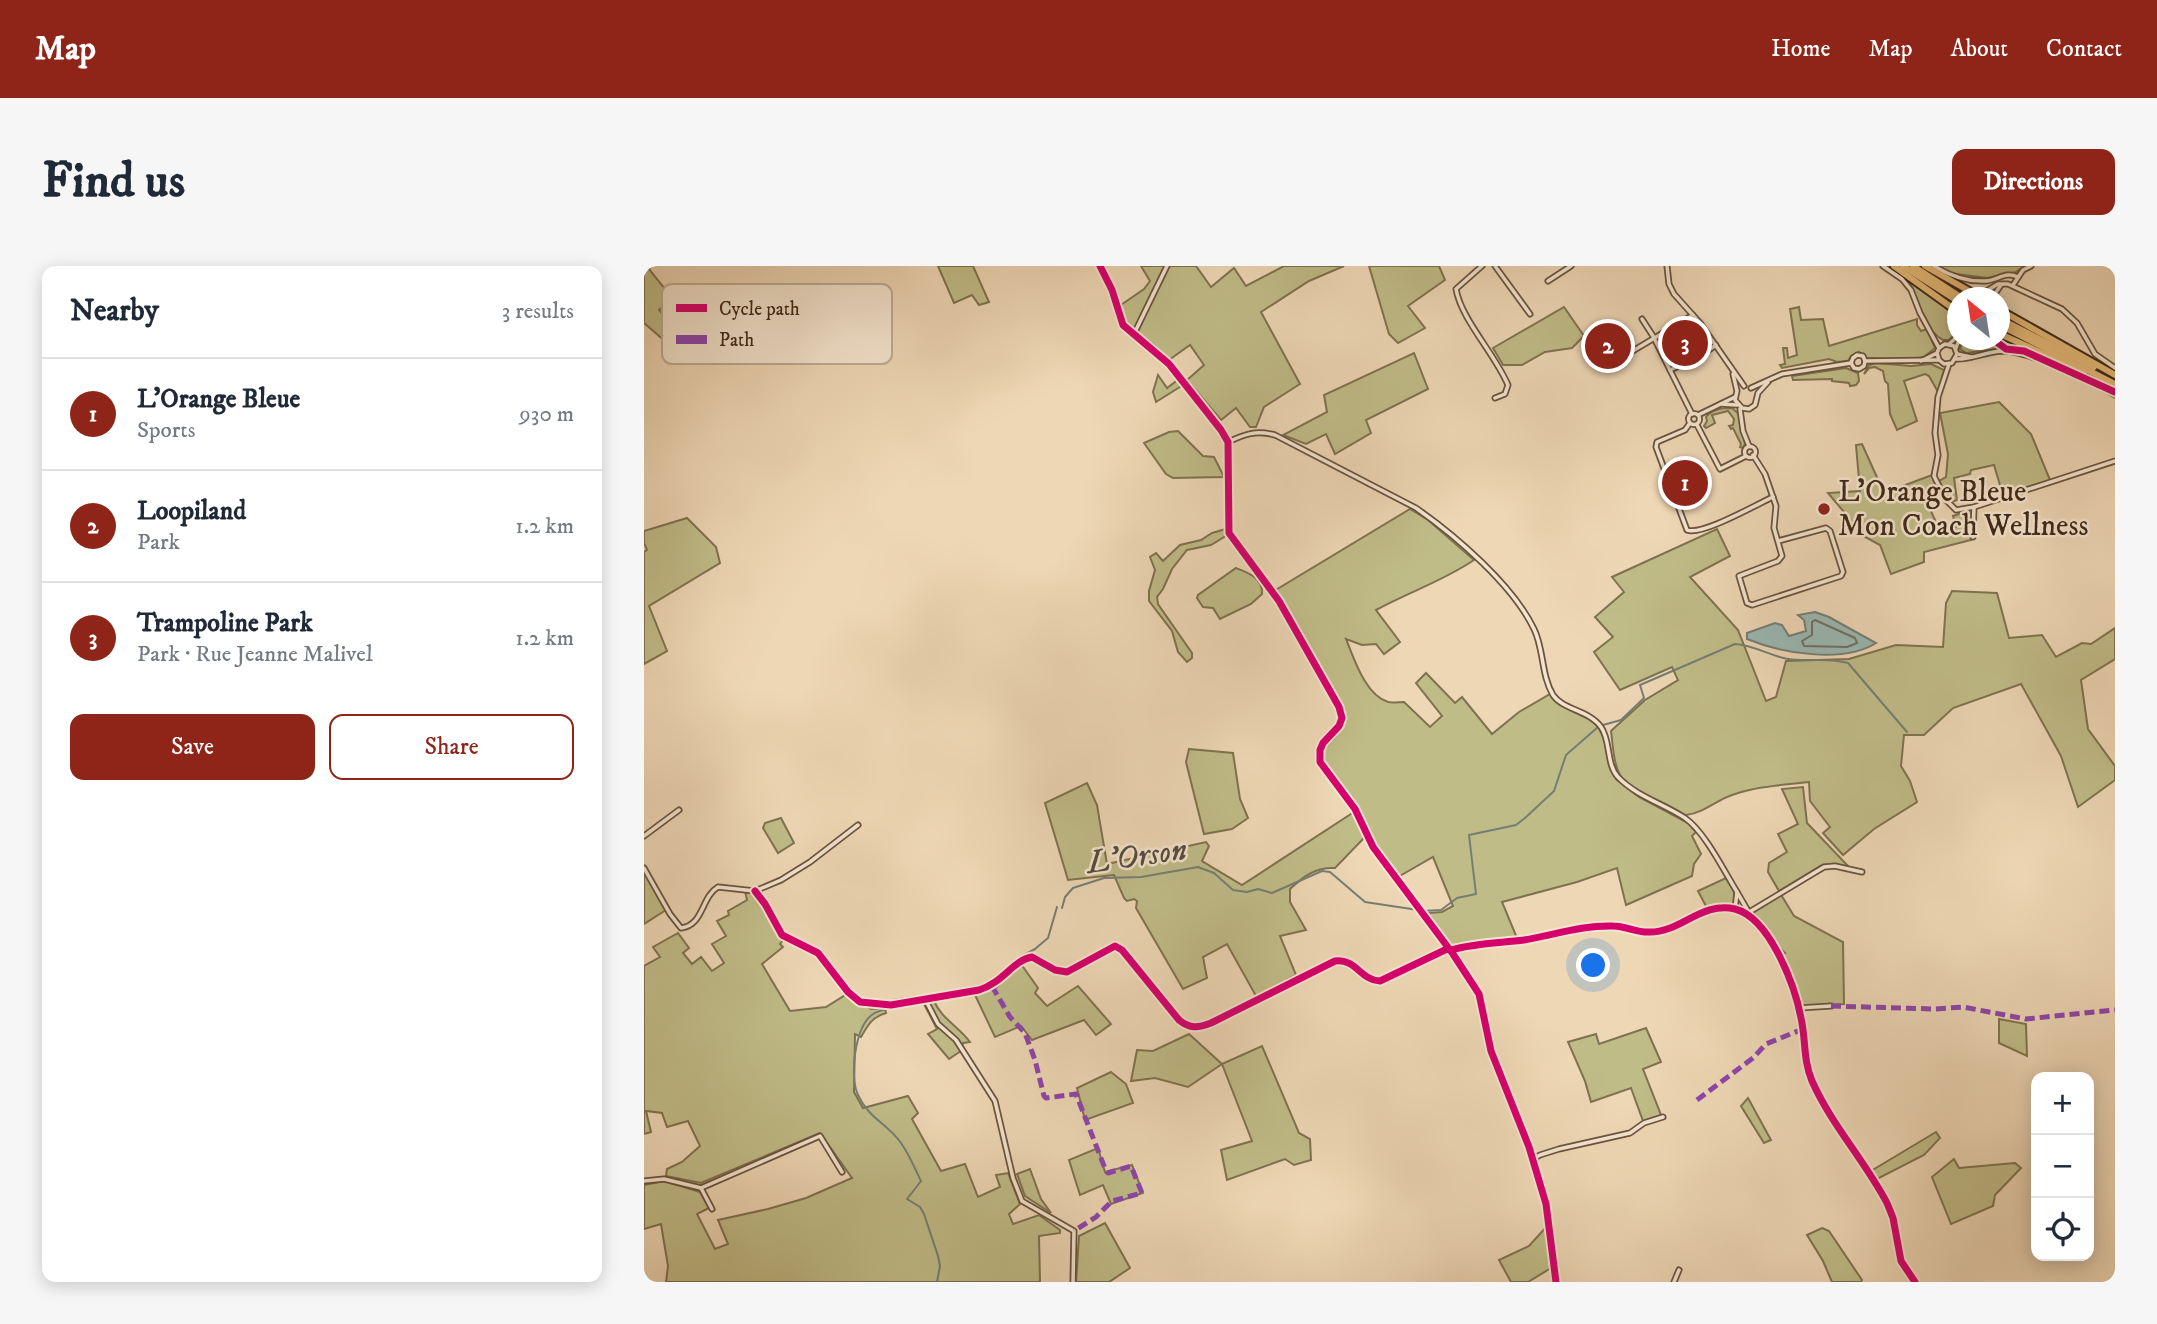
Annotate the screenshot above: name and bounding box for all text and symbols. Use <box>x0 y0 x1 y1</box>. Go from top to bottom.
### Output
text: Map <box>35 29 96 70</box>
text: Home <box>1771 34 1830 64</box>
text: Map <box>1868 34 1913 64</box>
text: About <box>1951 34 2008 64</box>
text: Contact <box>2046 34 2122 64</box>
button: Directions <box>1952 149 2115 215</box>
text: Find us <box>42 151 185 213</box>
legend <box>662 284 892 364</box>
north arrow <box>1947 287 2010 350</box>
text: Nearby <box>70 293 159 330</box>
text: 3 results <box>502 297 574 326</box>
text: Cycle path <box>719 298 800 321</box>
pin: 3 <box>1662 317 1708 369</box>
pin: 2 <box>1585 320 1631 372</box>
text: Path <box>719 329 754 352</box>
text: L'Orange Bleue <box>137 383 300 416</box>
text: 1 <box>89 400 97 429</box>
text: 930 m <box>519 400 574 429</box>
text: Sports <box>137 416 195 445</box>
pin: 1 <box>1662 457 1708 509</box>
place label: L'Orange Bleue Mon Coach Wellness <box>1838 474 2089 545</box>
text: Loopiland <box>137 495 246 528</box>
marker: L'Orange Bleue Mon Coach Wellness <box>1816 501 1832 517</box>
text: 2 <box>87 512 99 541</box>
text: 1.2 km <box>515 512 574 541</box>
text: Park <box>137 528 180 557</box>
text: Trampoline Park <box>137 607 313 640</box>
text: 3 <box>89 624 97 653</box>
text: 1.2 km <box>515 624 574 653</box>
text: Park · Rue Jeanne Malivel <box>137 640 373 669</box>
button: Save <box>70 714 315 780</box>
button: Share <box>329 714 574 780</box>
water label: L’Orson <box>1083 830 1189 884</box>
your location <box>1576 948 1610 982</box>
map controls <box>2031 1072 2094 1261</box>
button: + <box>2031 1072 2094 1135</box>
button: − <box>2031 1135 2094 1198</box>
button: locate <box>2031 1198 2094 1261</box>

